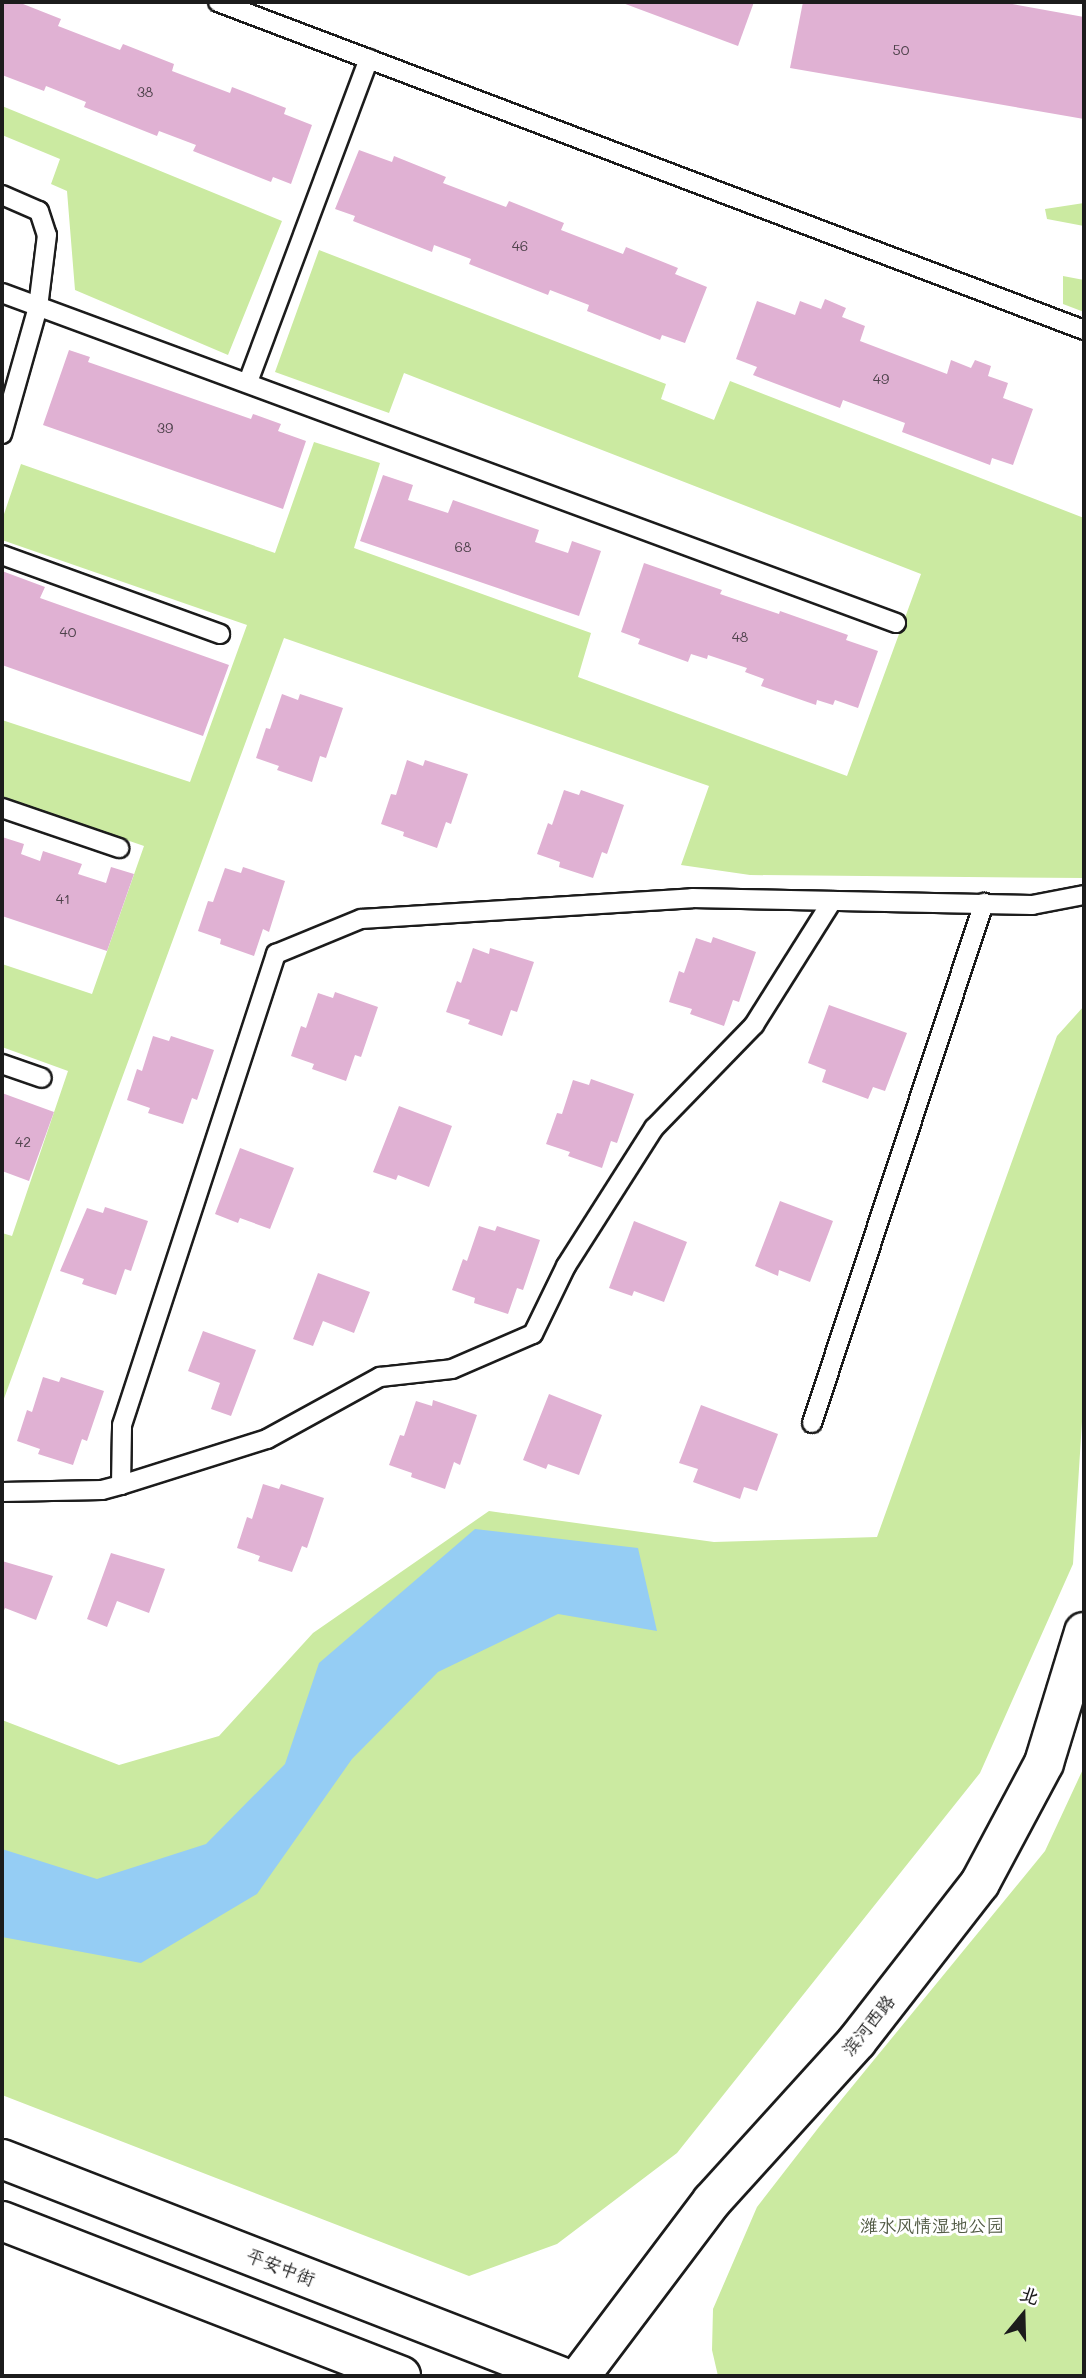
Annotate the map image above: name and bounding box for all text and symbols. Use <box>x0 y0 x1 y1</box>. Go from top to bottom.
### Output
house number: 50 <box>893 42 909 58</box>
house number: 38 <box>137 84 153 100</box>
house number: 46 <box>512 238 528 254</box>
house number: 49 <box>873 371 889 387</box>
house number: 39 <box>157 420 173 436</box>
house number: 68 <box>455 539 471 555</box>
house number: 40 <box>60 624 76 640</box>
house number: 48 <box>732 629 748 645</box>
house number: 41 <box>56 891 70 907</box>
house number: 42 <box>15 1134 31 1150</box>
street label: 滨河西路 <box>837 1990 899 2060</box>
park label: 潍水风情湿地公园 <box>860 2214 1004 2236</box>
street label: 平安中街 <box>244 2244 318 2290</box>
north arrow <box>988 2280 1058 2350</box>
text: 北 <box>1017 2280 1043 2310</box>

